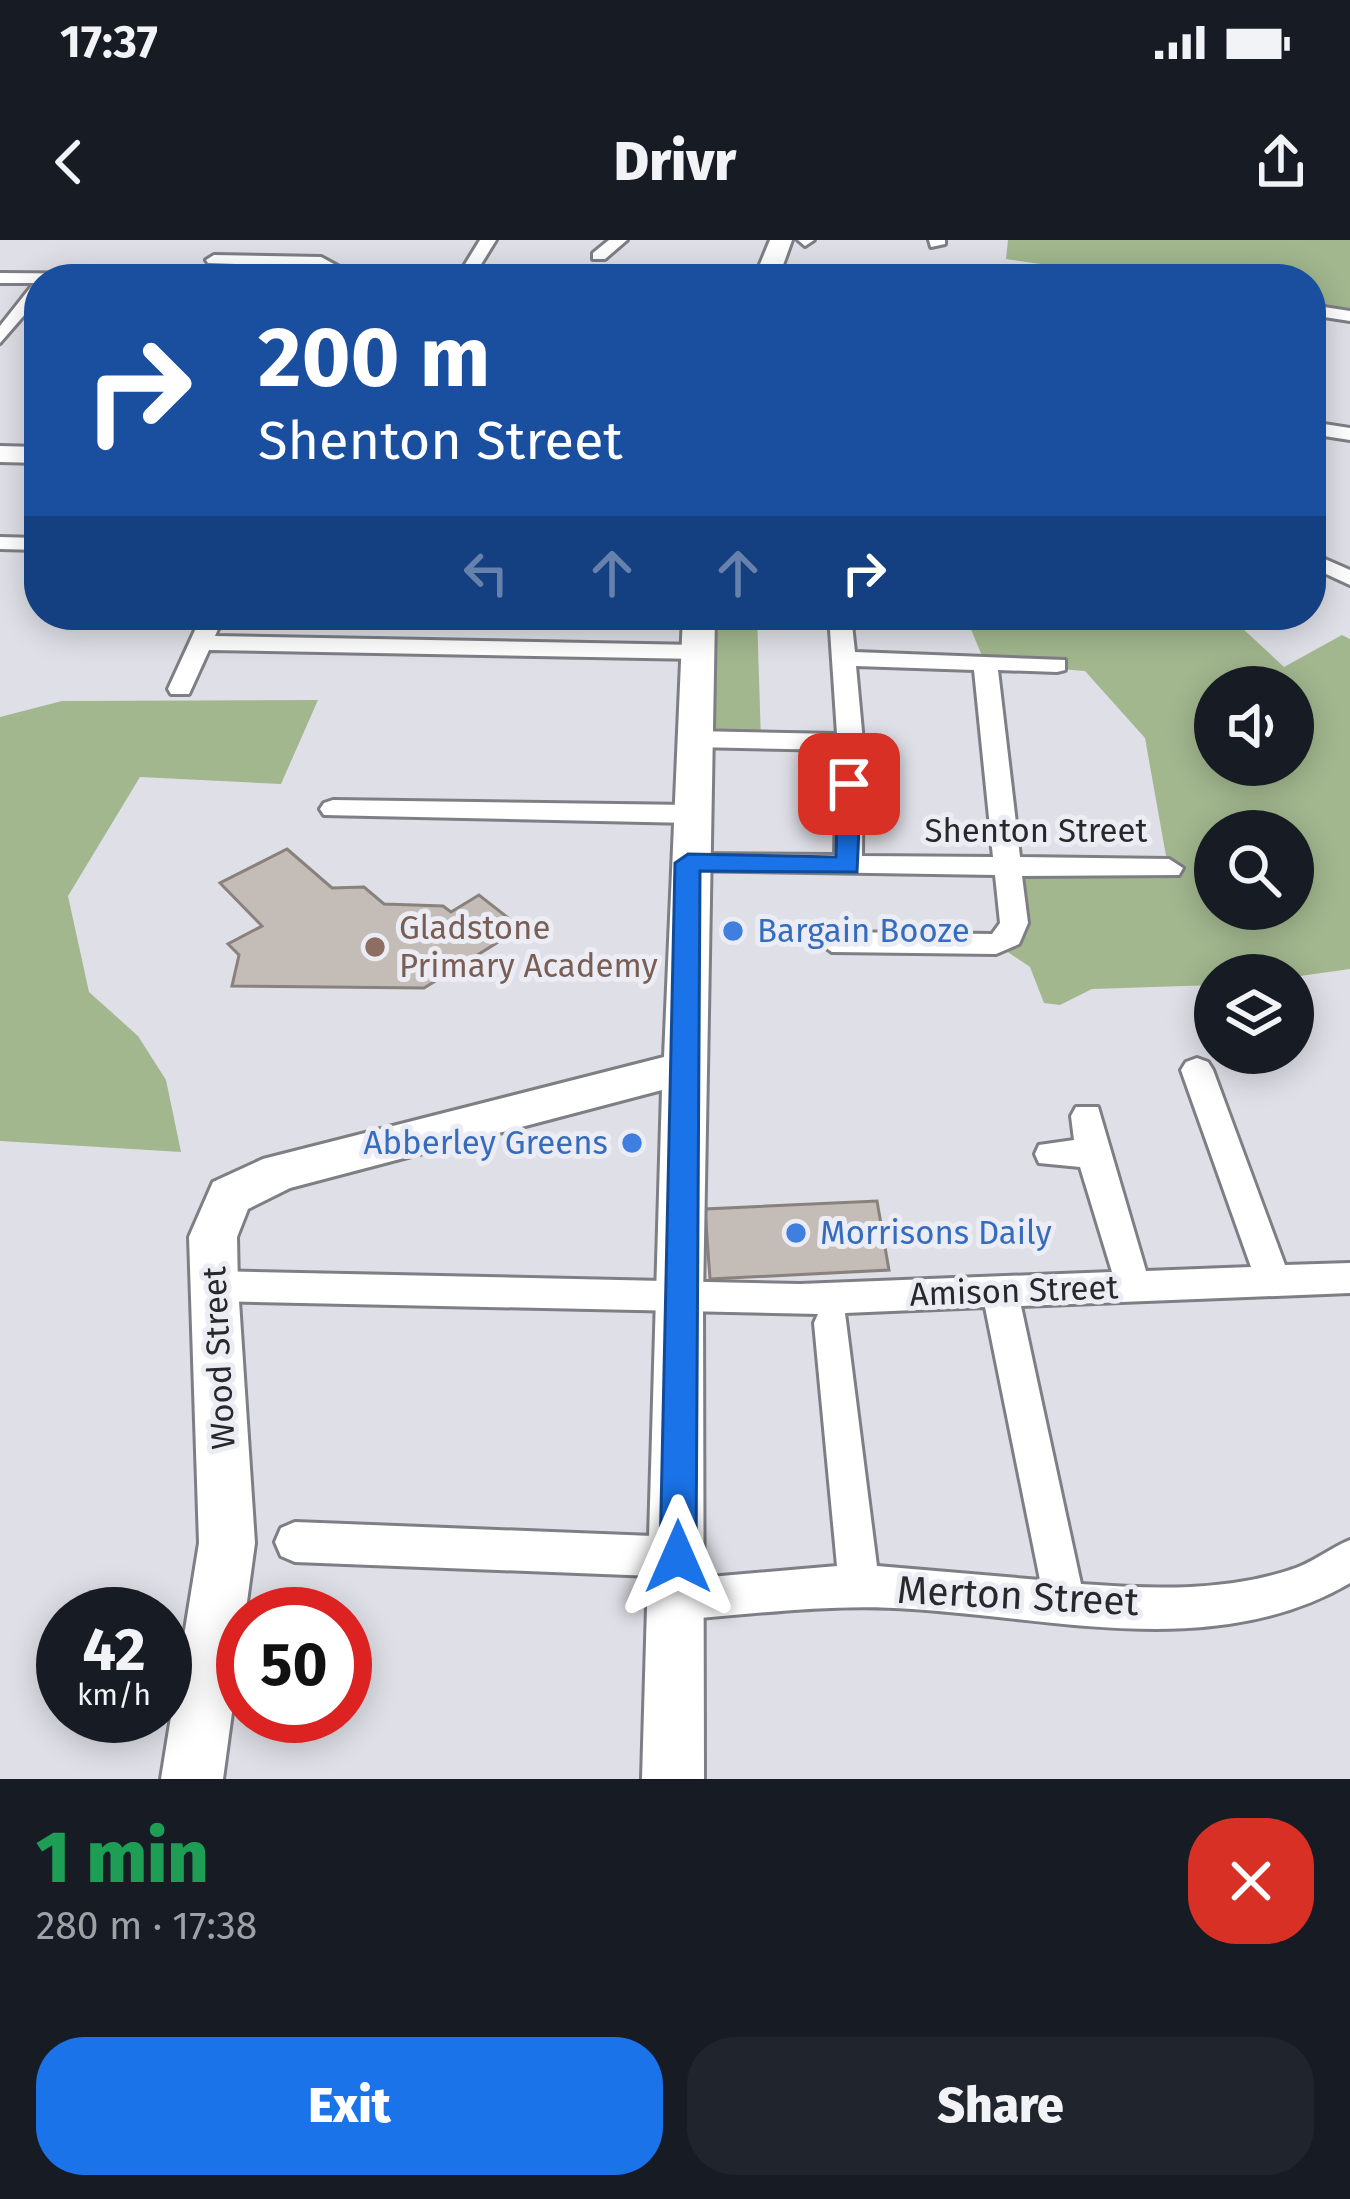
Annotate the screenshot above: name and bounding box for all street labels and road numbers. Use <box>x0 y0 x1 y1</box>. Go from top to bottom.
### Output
street label: Shenton Street <box>925 811 1148 851</box>
street label: Wood Street <box>194 1265 244 1451</box>
street label: Amison Street <box>909 1267 1119 1315</box>
street label: Merton Street <box>896 1567 1141 1625</box>

